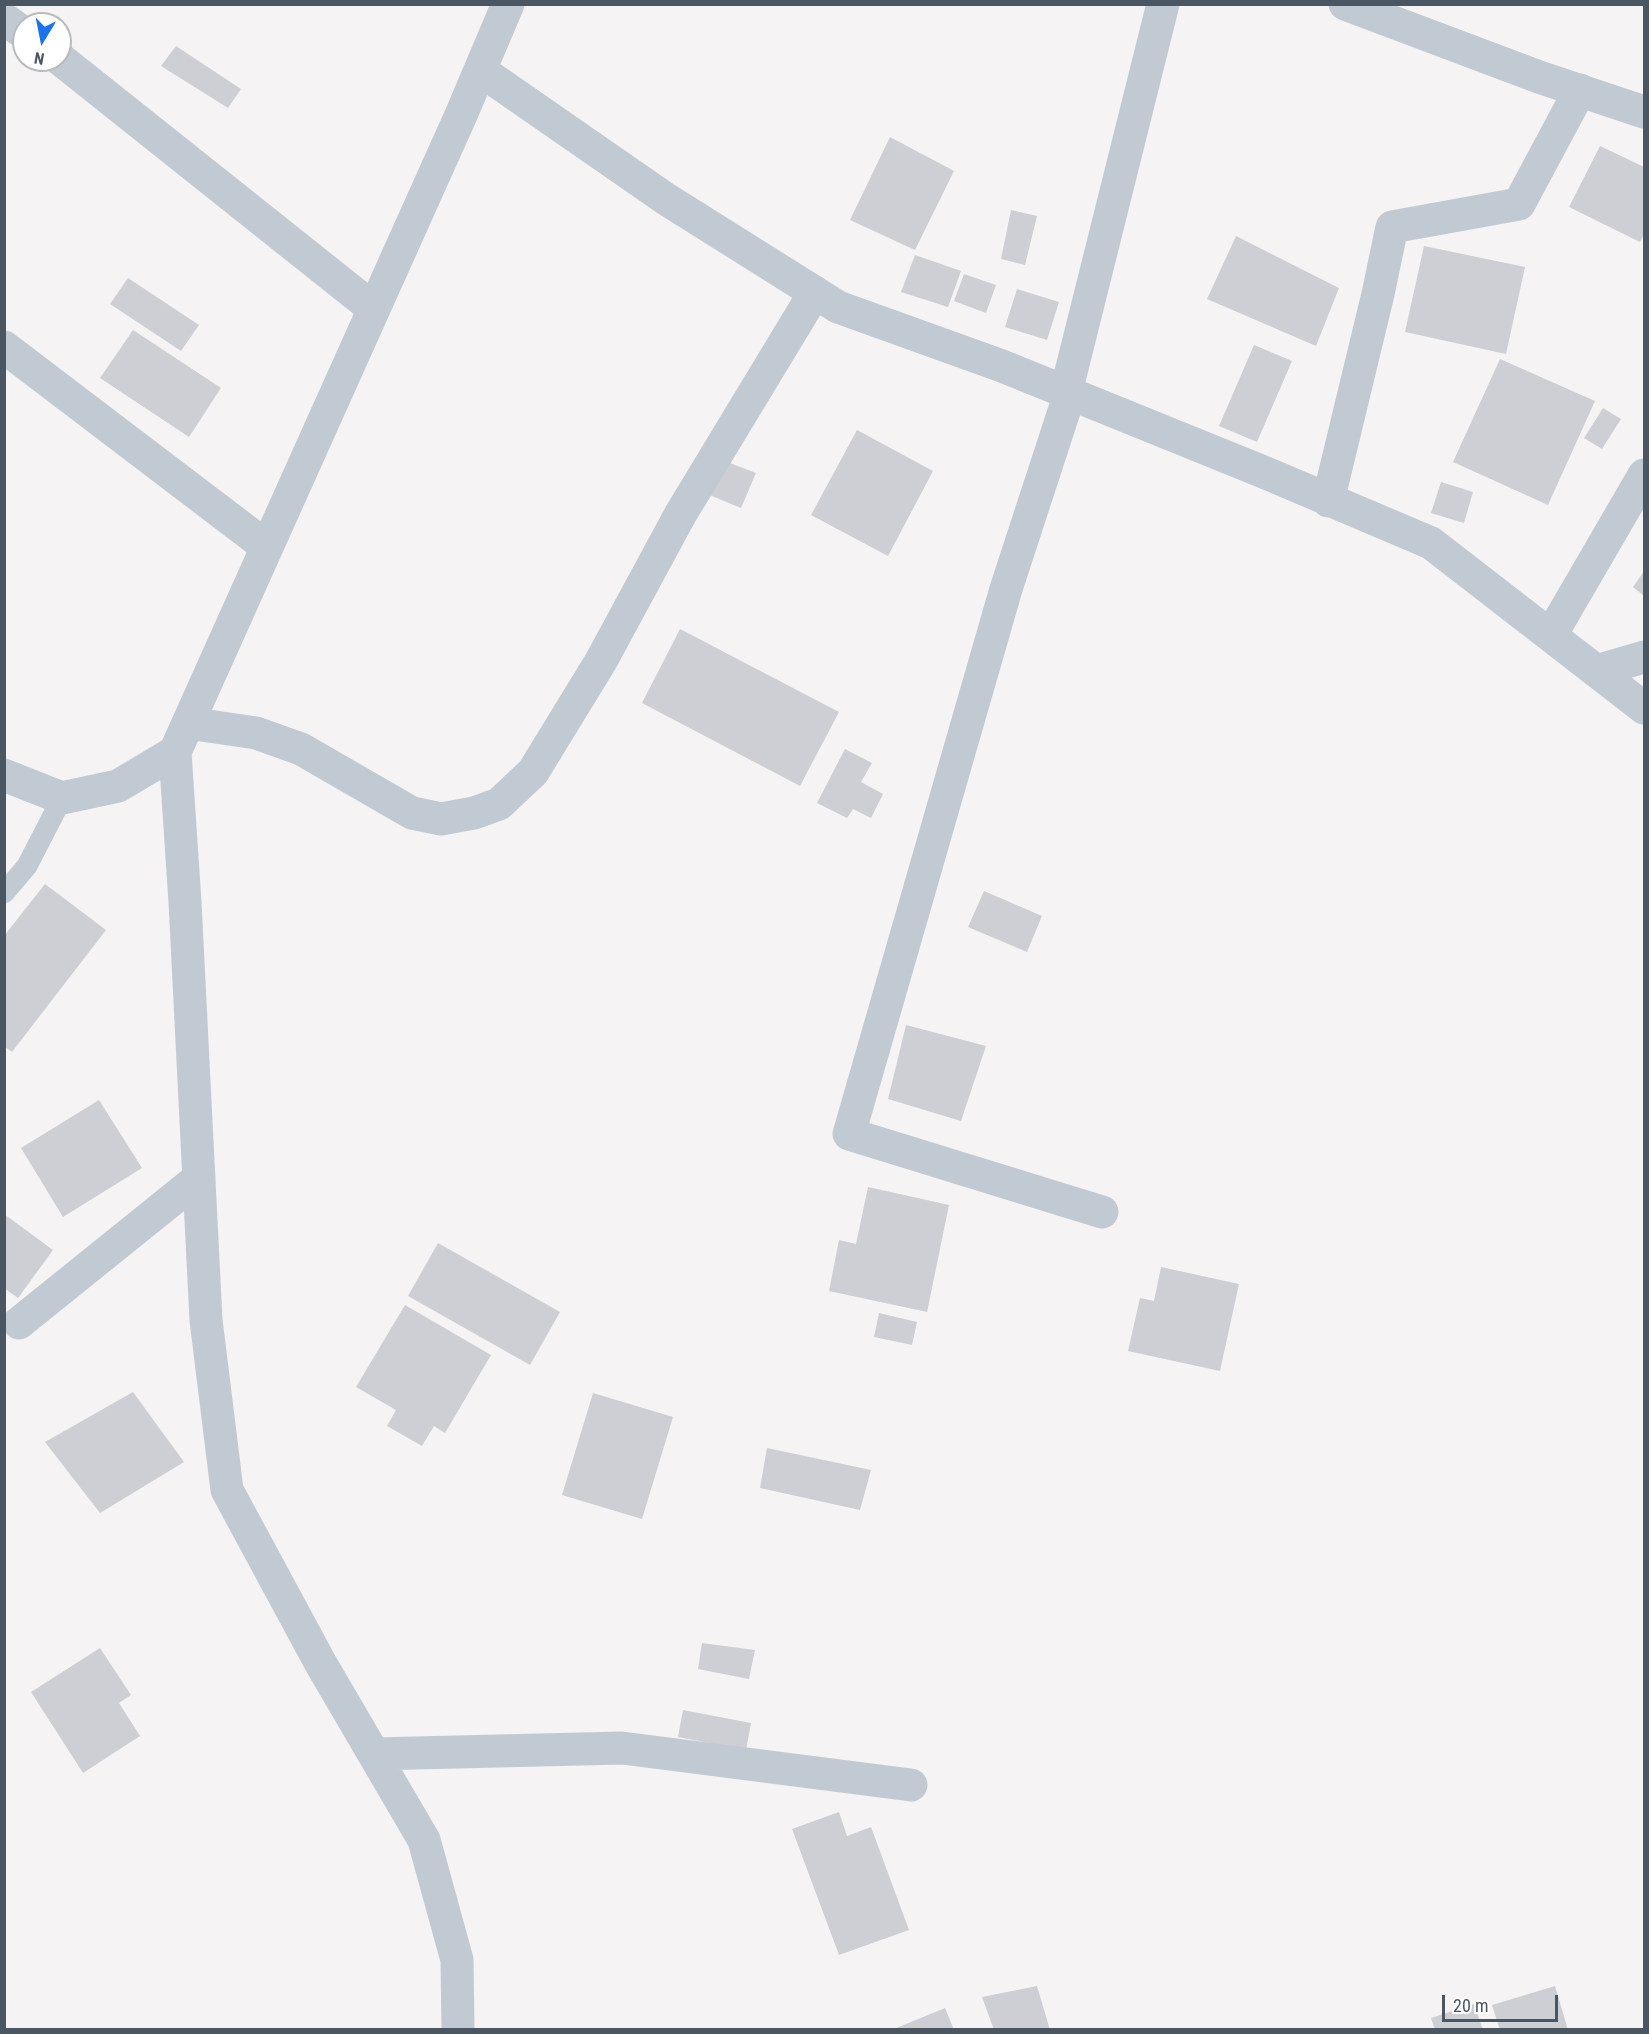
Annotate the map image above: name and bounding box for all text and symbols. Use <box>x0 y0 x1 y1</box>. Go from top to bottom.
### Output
north arrow <box>12 12 72 72</box>
text: N <box>33 48 46 68</box>
scale bar <box>1445 1983 1560 2021</box>
text: 20 m <box>1453 1995 1488 2016</box>

